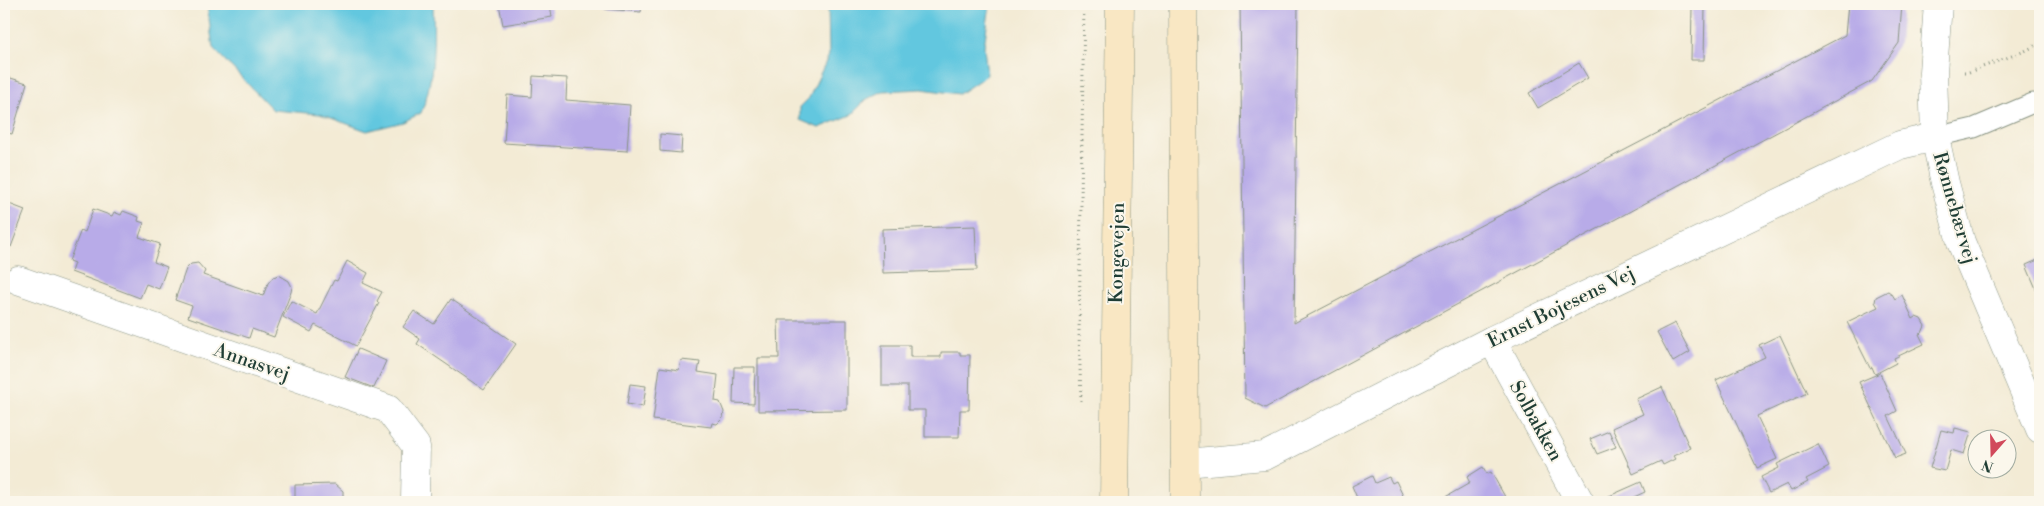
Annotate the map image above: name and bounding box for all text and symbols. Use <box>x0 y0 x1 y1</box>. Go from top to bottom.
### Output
street label: Rønnebærvej <box>1928 149 1982 267</box>
street label: Kongevejen <box>1104 202 1130 304</box>
street label: Ernst Bojesens Vej <box>1483 261 1639 353</box>
street label: Annasvej <box>210 337 293 386</box>
street label: Solbakken <box>1504 377 1568 465</box>
north arrow <box>1966 428 2016 478</box>
text: N <box>1980 455 1996 476</box>

